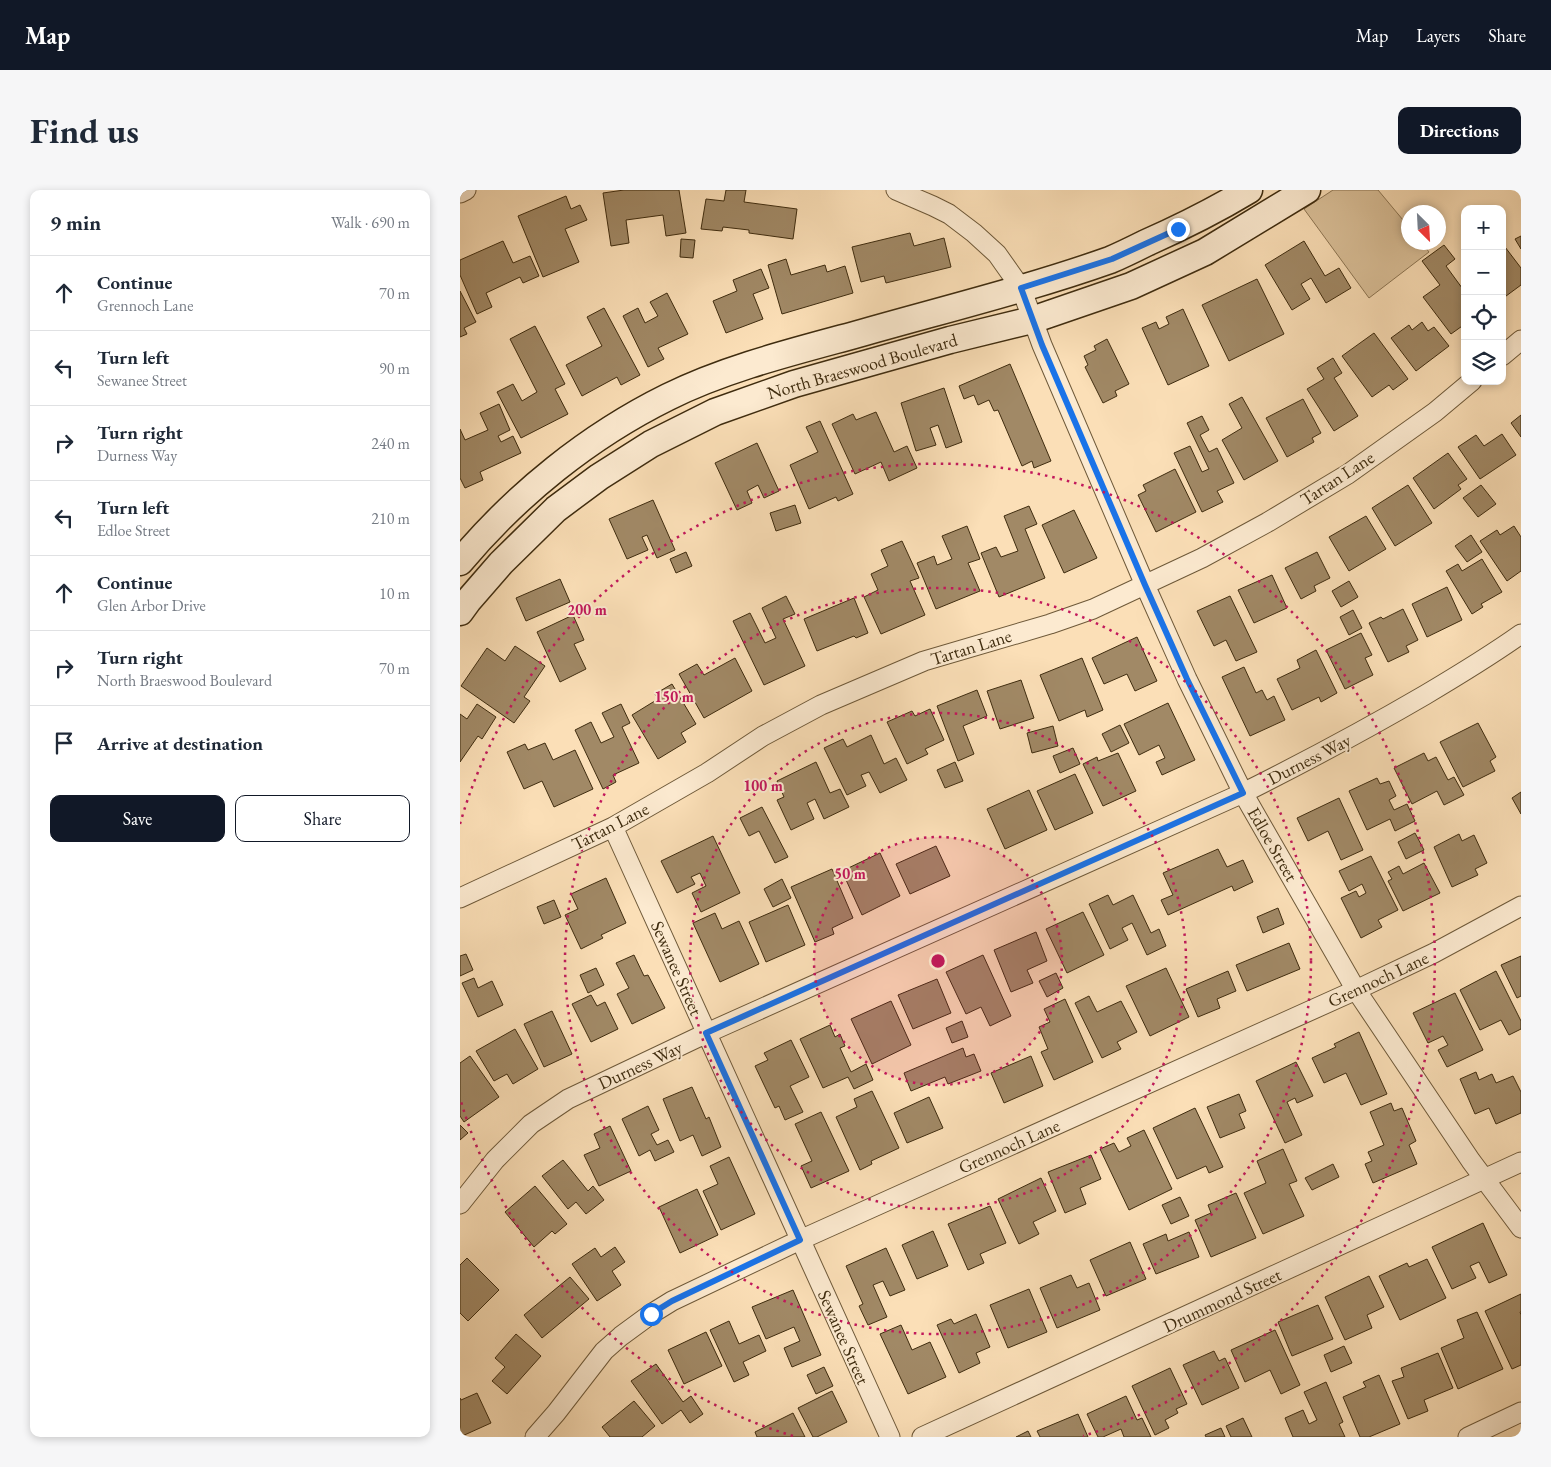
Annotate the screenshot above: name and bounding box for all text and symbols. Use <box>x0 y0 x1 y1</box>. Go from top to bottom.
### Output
text: Map <box>25 20 70 51</box>
text: Map <box>1356 24 1388 47</box>
text: Layers <box>1416 24 1460 47</box>
text: Share <box>1488 24 1526 47</box>
button: Directions <box>1398 107 1521 154</box>
text: Find us <box>30 108 139 153</box>
north arrow <box>1401 205 1446 250</box>
map controls <box>1461 205 1506 385</box>
button: + <box>1461 205 1506 250</box>
text: 9 min <box>50 209 101 236</box>
text: Walk · 690 m <box>331 212 410 233</box>
route end <box>1167 218 1190 241</box>
button: − <box>1461 250 1506 295</box>
text: Continue <box>97 270 172 295</box>
icon: ahead <box>50 279 78 307</box>
text: 70 m <box>379 283 410 304</box>
text: Grennoch Lane <box>97 295 193 316</box>
button: locate <box>1461 295 1506 340</box>
street label: North Braeswood Boulevard <box>764 328 961 404</box>
button: layers <box>1461 340 1506 385</box>
text: Turn left <box>97 345 169 370</box>
icon: left <box>50 354 78 382</box>
text: 90 m <box>379 358 410 379</box>
text: Sewanee Street <box>97 370 187 391</box>
text: Turn right <box>97 420 183 445</box>
icon: right <box>50 429 78 457</box>
text: 240 m <box>371 433 410 454</box>
text: Durness Way <box>97 445 177 466</box>
street label: Tartan Lane <box>1296 446 1378 510</box>
text: Turn left <box>97 495 169 520</box>
icon: left <box>50 504 78 532</box>
text: 210 m <box>371 508 410 529</box>
text: Edloe Street <box>97 520 170 541</box>
text: Continue <box>97 570 172 595</box>
icon: ahead <box>50 579 78 607</box>
text: 10 m <box>379 583 410 604</box>
text: Glen Arbor Drive <box>97 595 206 616</box>
text: 200 m <box>567 600 607 619</box>
street label: Tartan Lane <box>928 624 1014 670</box>
text: Turn right <box>97 645 183 670</box>
icon: right <box>50 654 78 682</box>
text: 70 m <box>379 658 410 679</box>
text: North Braeswood Boulevard <box>97 670 272 691</box>
text: 150 m <box>654 687 694 706</box>
street label: Durness Way <box>1264 728 1355 790</box>
icon: arrive <box>50 729 78 757</box>
text: Arrive at destination <box>97 731 263 756</box>
text: 100 m <box>743 776 783 795</box>
button: Save <box>50 795 225 842</box>
button: Share <box>235 795 410 842</box>
street label: Tartan Lane <box>568 797 652 855</box>
street label: Edloe Street <box>1242 803 1304 886</box>
text: 50 m <box>834 864 866 883</box>
street label: Sewanee Street <box>646 917 708 1019</box>
street label: Grennoch Lane <box>1324 946 1432 1012</box>
centre of rings <box>929 952 947 970</box>
street label: Durness Way <box>594 1035 686 1095</box>
street label: Grennoch Lane <box>955 1113 1063 1179</box>
street label: Drummond Street <box>1159 1262 1285 1337</box>
street label: Sewanee Street <box>813 1286 875 1388</box>
route start <box>640 1303 663 1326</box>

